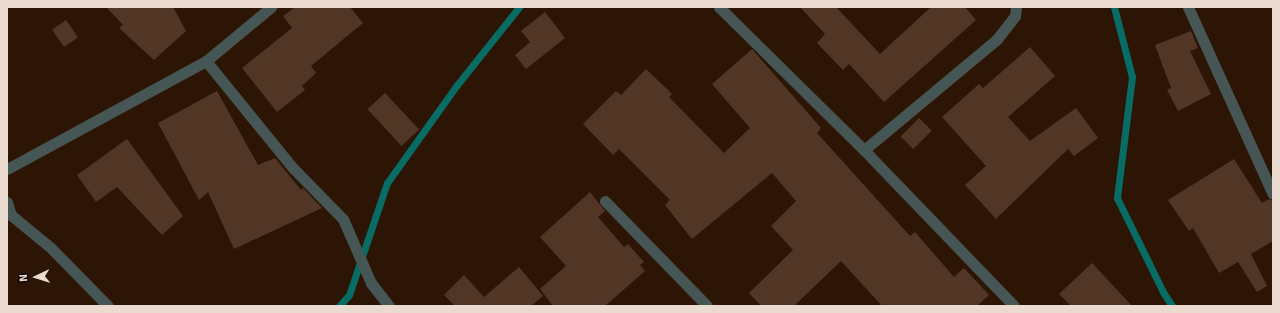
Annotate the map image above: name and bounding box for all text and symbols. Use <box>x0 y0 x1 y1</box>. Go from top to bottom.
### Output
north arrow <box>16 257 56 297</box>
text: N <box>17 274 30 282</box>

